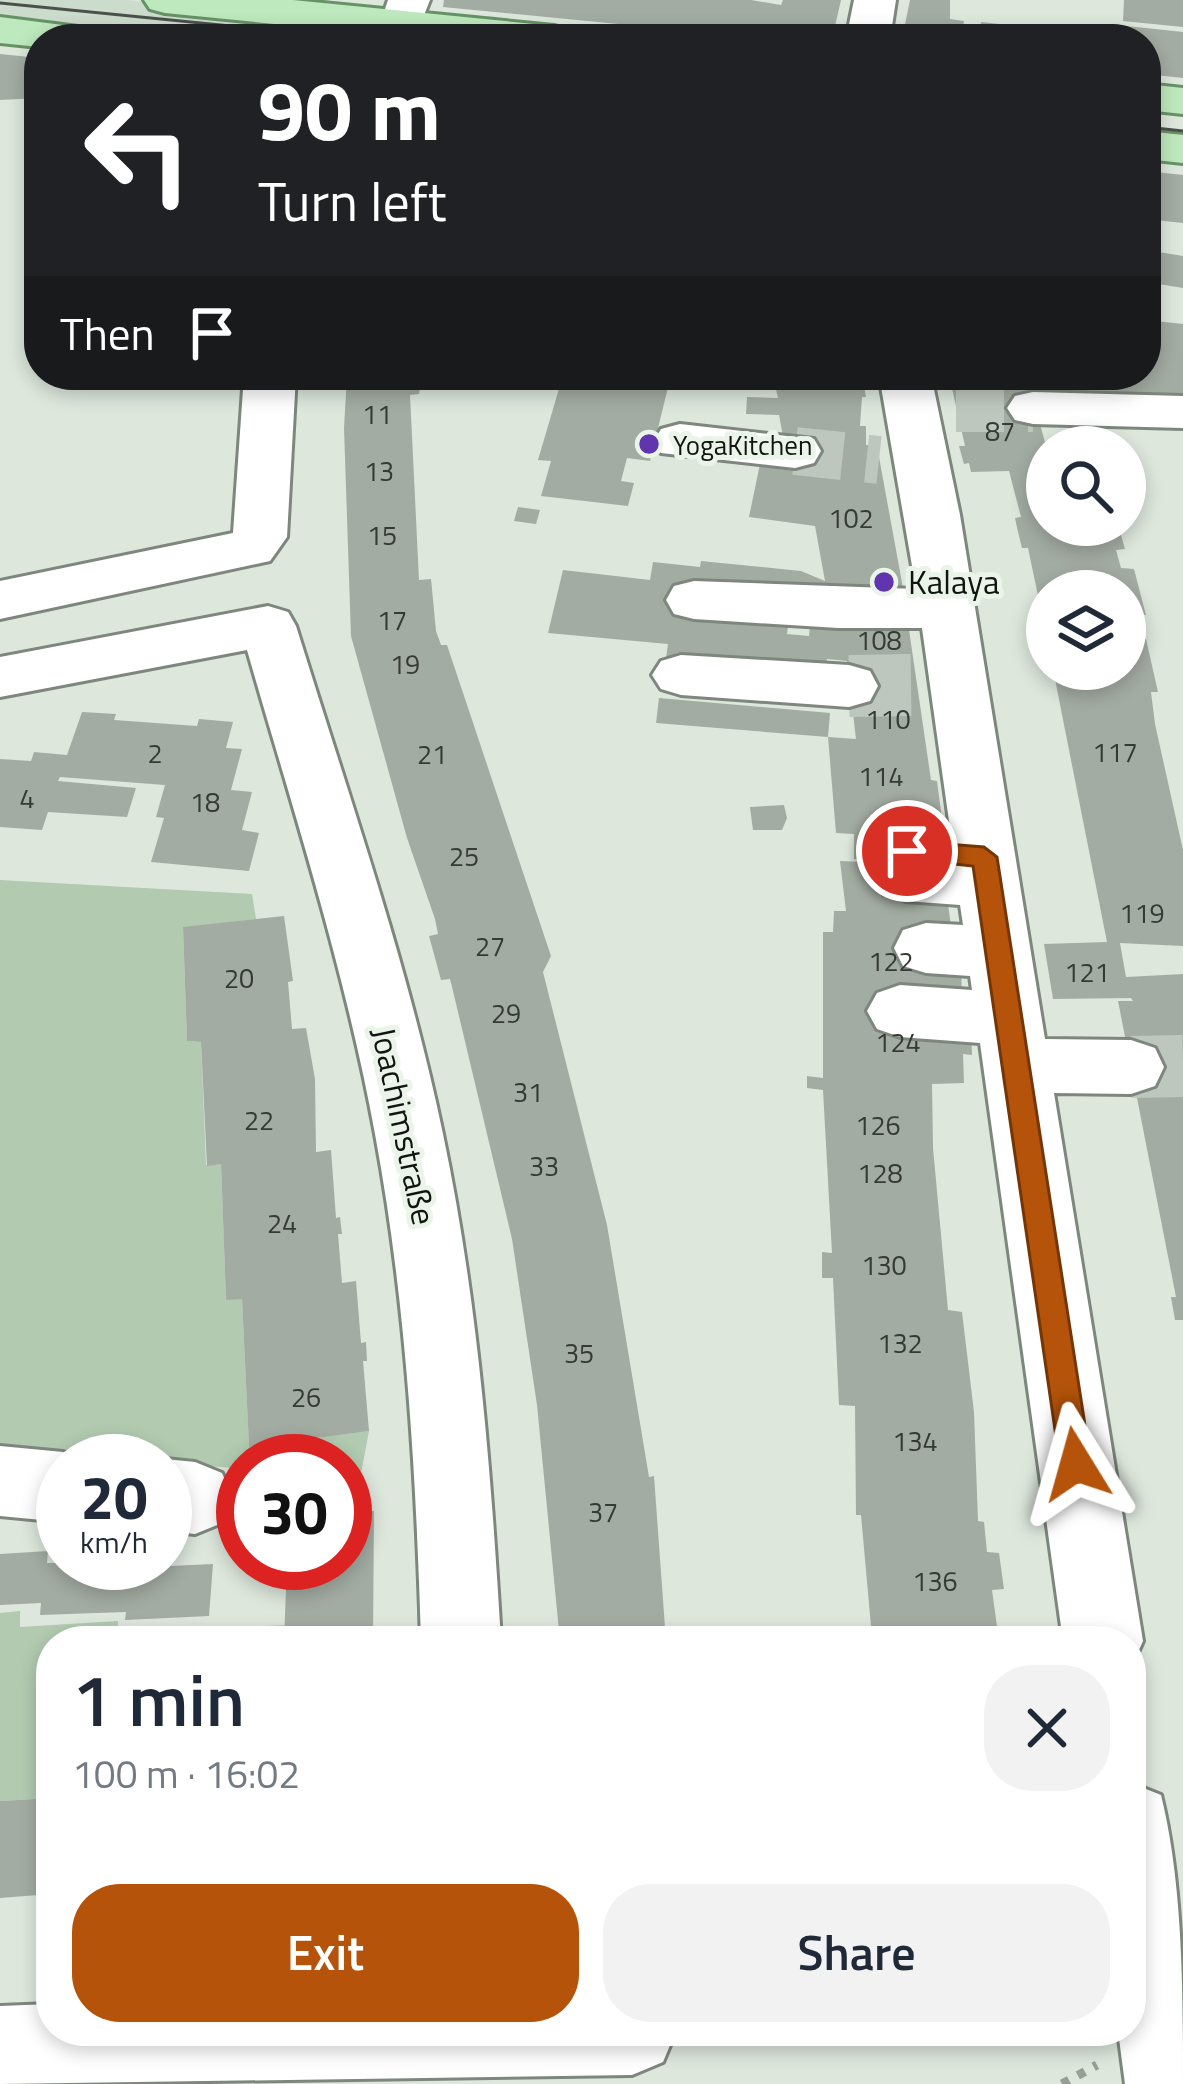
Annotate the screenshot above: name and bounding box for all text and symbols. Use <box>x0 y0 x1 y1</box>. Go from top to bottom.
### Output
text: 90 m <box>258 45 441 173</box>
icon: left <box>60 72 216 228</box>
text: Turn left <box>258 160 447 242</box>
text: Then <box>60 299 155 367</box>
icon: arrive <box>179 300 245 366</box>
house number: 11 <box>362 393 392 434</box>
house number: 87 <box>985 410 1015 451</box>
place label: YogaKitchen <box>673 424 812 465</box>
map controls <box>1026 426 1146 690</box>
button: search <box>1026 426 1146 546</box>
marker: YogaKitchen <box>636 431 662 457</box>
house number: 13 <box>364 450 394 491</box>
house number: 102 <box>828 497 874 538</box>
house number: 15 <box>367 514 397 555</box>
place label: Kalaya <box>908 557 999 607</box>
marker: Kalaya <box>871 569 897 595</box>
button: layers <box>1026 570 1146 690</box>
house number: 17 <box>377 599 407 640</box>
house number: 108 <box>856 619 902 660</box>
house number: 19 <box>390 643 420 684</box>
house number: 110 <box>865 698 911 739</box>
house number: 117 <box>1092 731 1138 772</box>
house number: 2 <box>147 732 163 773</box>
house number: 21 <box>417 733 447 774</box>
house number: 114 <box>858 755 904 796</box>
house number: 4 <box>19 777 35 818</box>
house number: 18 <box>190 781 220 822</box>
pin <box>856 800 958 902</box>
icon: arrive <box>874 818 940 884</box>
house number: 25 <box>449 835 479 876</box>
house number: 119 <box>1119 892 1165 933</box>
house number: 27 <box>475 925 505 966</box>
house number: 122 <box>868 940 914 981</box>
house number: 121 <box>1064 951 1110 992</box>
house number: 20 <box>224 957 254 998</box>
house number: 29 <box>491 992 521 1033</box>
house number: 124 <box>875 1021 921 1062</box>
street label: Joachimstraße <box>359 1023 449 1229</box>
house number: 31 <box>513 1071 543 1112</box>
house number: 22 <box>244 1099 274 1140</box>
house number: 126 <box>855 1104 901 1145</box>
house number: 33 <box>529 1145 559 1186</box>
house number: 128 <box>857 1152 903 1193</box>
house number: 24 <box>267 1202 297 1243</box>
house number: 130 <box>861 1244 907 1285</box>
house number: 132 <box>877 1322 923 1363</box>
house number: 35 <box>564 1332 594 1373</box>
house number: 26 <box>291 1376 321 1417</box>
position arrow <box>1013 1401 1139 1527</box>
house number: 134 <box>892 1420 938 1461</box>
speed limit sign: 30 <box>216 1434 372 1590</box>
text: 20 <box>80 1451 148 1542</box>
house number: 37 <box>588 1491 618 1532</box>
text: km/h <box>80 1519 148 1565</box>
house number: 136 <box>912 1560 958 1601</box>
text: 1 min <box>72 1644 245 1754</box>
button: close <box>984 1665 1110 1791</box>
text: 100 m · 16:02 <box>72 1744 300 1803</box>
button: Exit <box>72 1884 579 2022</box>
button: Share <box>603 1884 1110 2022</box>

